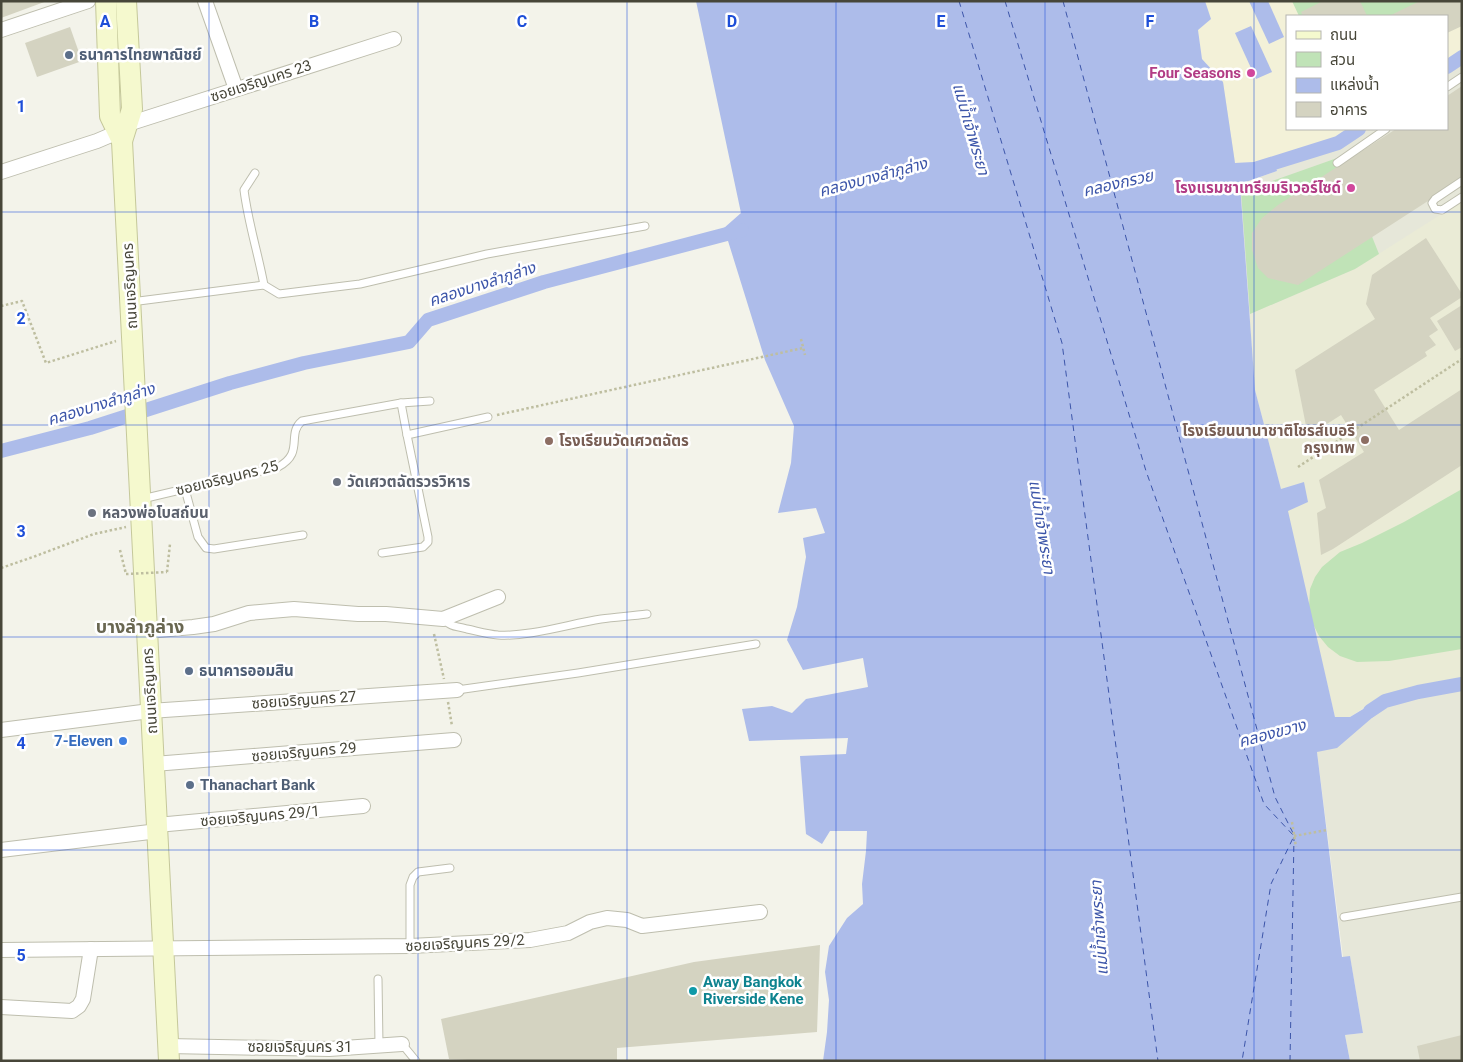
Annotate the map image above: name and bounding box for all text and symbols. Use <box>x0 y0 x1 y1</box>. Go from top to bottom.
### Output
text: A <box>100 12 111 31</box>
text: B <box>309 12 319 31</box>
text: C <box>517 12 527 31</box>
text: D <box>727 12 737 31</box>
text: E <box>937 12 946 31</box>
text: F <box>1146 12 1155 31</box>
legend <box>1286 15 1448 130</box>
text: ถนน <box>1330 26 1357 44</box>
place label: ธนาคารไทยพาณิชย์ <box>79 46 202 64</box>
marker: ธนาคารไทยพาณิชย์ <box>63 49 75 61</box>
text: สวน <box>1330 51 1355 69</box>
street label: ซอยเจริญนคร 23 <box>208 56 314 106</box>
place label: Four Seasons <box>1149 64 1241 82</box>
marker: Four Seasons <box>1245 67 1257 79</box>
text: แหล่งน้ำ <box>1330 74 1379 94</box>
water label: แม่น้ำเจ้าพระยา <box>949 80 996 179</box>
text: 1 <box>16 97 26 116</box>
text: อาคาร <box>1330 101 1367 119</box>
water label: คลองบางลำภูล่าง <box>817 153 931 202</box>
water label: คลองกรวย <box>1081 165 1156 200</box>
place label: โรงแรมชาเทรียมริเวอร์ไซด์ <box>1175 179 1341 197</box>
marker: โรงแรมชาเทรียมริเวอร์ไซด์ <box>1345 182 1357 194</box>
street label: ถนนเจริญนคร <box>119 243 141 329</box>
water label: คลองบางลำภูล่าง <box>426 257 539 311</box>
text: 2 <box>16 309 26 328</box>
water label: คลองบางลำภูล่าง <box>45 378 158 430</box>
place label: โรงเรียนนานาชาติโชรส์เบอรี กรุงเทพ <box>1182 422 1355 457</box>
place label: โรงเรียนวัดเศวตฉัตร <box>559 432 689 450</box>
marker: โรงเรียนนานาชาติโชรส์เบอรี กรุงเทพ <box>1359 434 1371 446</box>
marker: โรงเรียนวัดเศวตฉัตร <box>543 435 555 447</box>
street label: ซอยเจริญนคร 25 <box>174 457 280 499</box>
place label: วัดเศวตฉัตรวรวิหาร <box>347 473 471 491</box>
marker: วัดเศวตฉัตรวรวิหาร <box>331 476 343 488</box>
water label: แม่น้ำเจ้าพระยา <box>1025 478 1061 577</box>
place label: หลวงพ่อโบสถ์บน <box>102 504 209 522</box>
marker: หลวงพ่อโบสถ์บน <box>86 507 98 519</box>
text: 3 <box>16 522 26 541</box>
district label: บางลำภูล่าง <box>96 616 184 638</box>
street label: ถนนเจริญนคร <box>139 648 161 734</box>
place label: ธนาคารออมสิน <box>199 662 294 680</box>
marker: ธนาคารออมสิน <box>183 665 195 677</box>
street label: ซอยเจริญนคร 27 <box>251 687 357 713</box>
water label: คลองขวาง <box>1236 715 1309 751</box>
place label: 7-Eleven <box>54 732 113 750</box>
text: 4 <box>16 734 26 753</box>
marker: 7-Eleven <box>117 735 129 747</box>
street label: ซอยเจริญนคร 29 <box>251 738 357 766</box>
place label: Thanachart Bank <box>200 776 316 794</box>
marker: Thanachart Bank <box>184 779 196 791</box>
street label: ซอยเจริญนคร 29/1 <box>200 802 320 830</box>
water label: แม่น้ำเจ้าพระยา <box>1084 879 1112 976</box>
street label: ซอยเจริญนคร 29/2 <box>405 931 525 955</box>
text: 5 <box>16 946 26 965</box>
place label: Away Bangkok Riverside Kene <box>703 973 804 1008</box>
marker: Away Bangkok Riverside Kene <box>687 985 699 997</box>
street label: ซอยเจริญนคร 31 <box>247 1038 353 1056</box>

